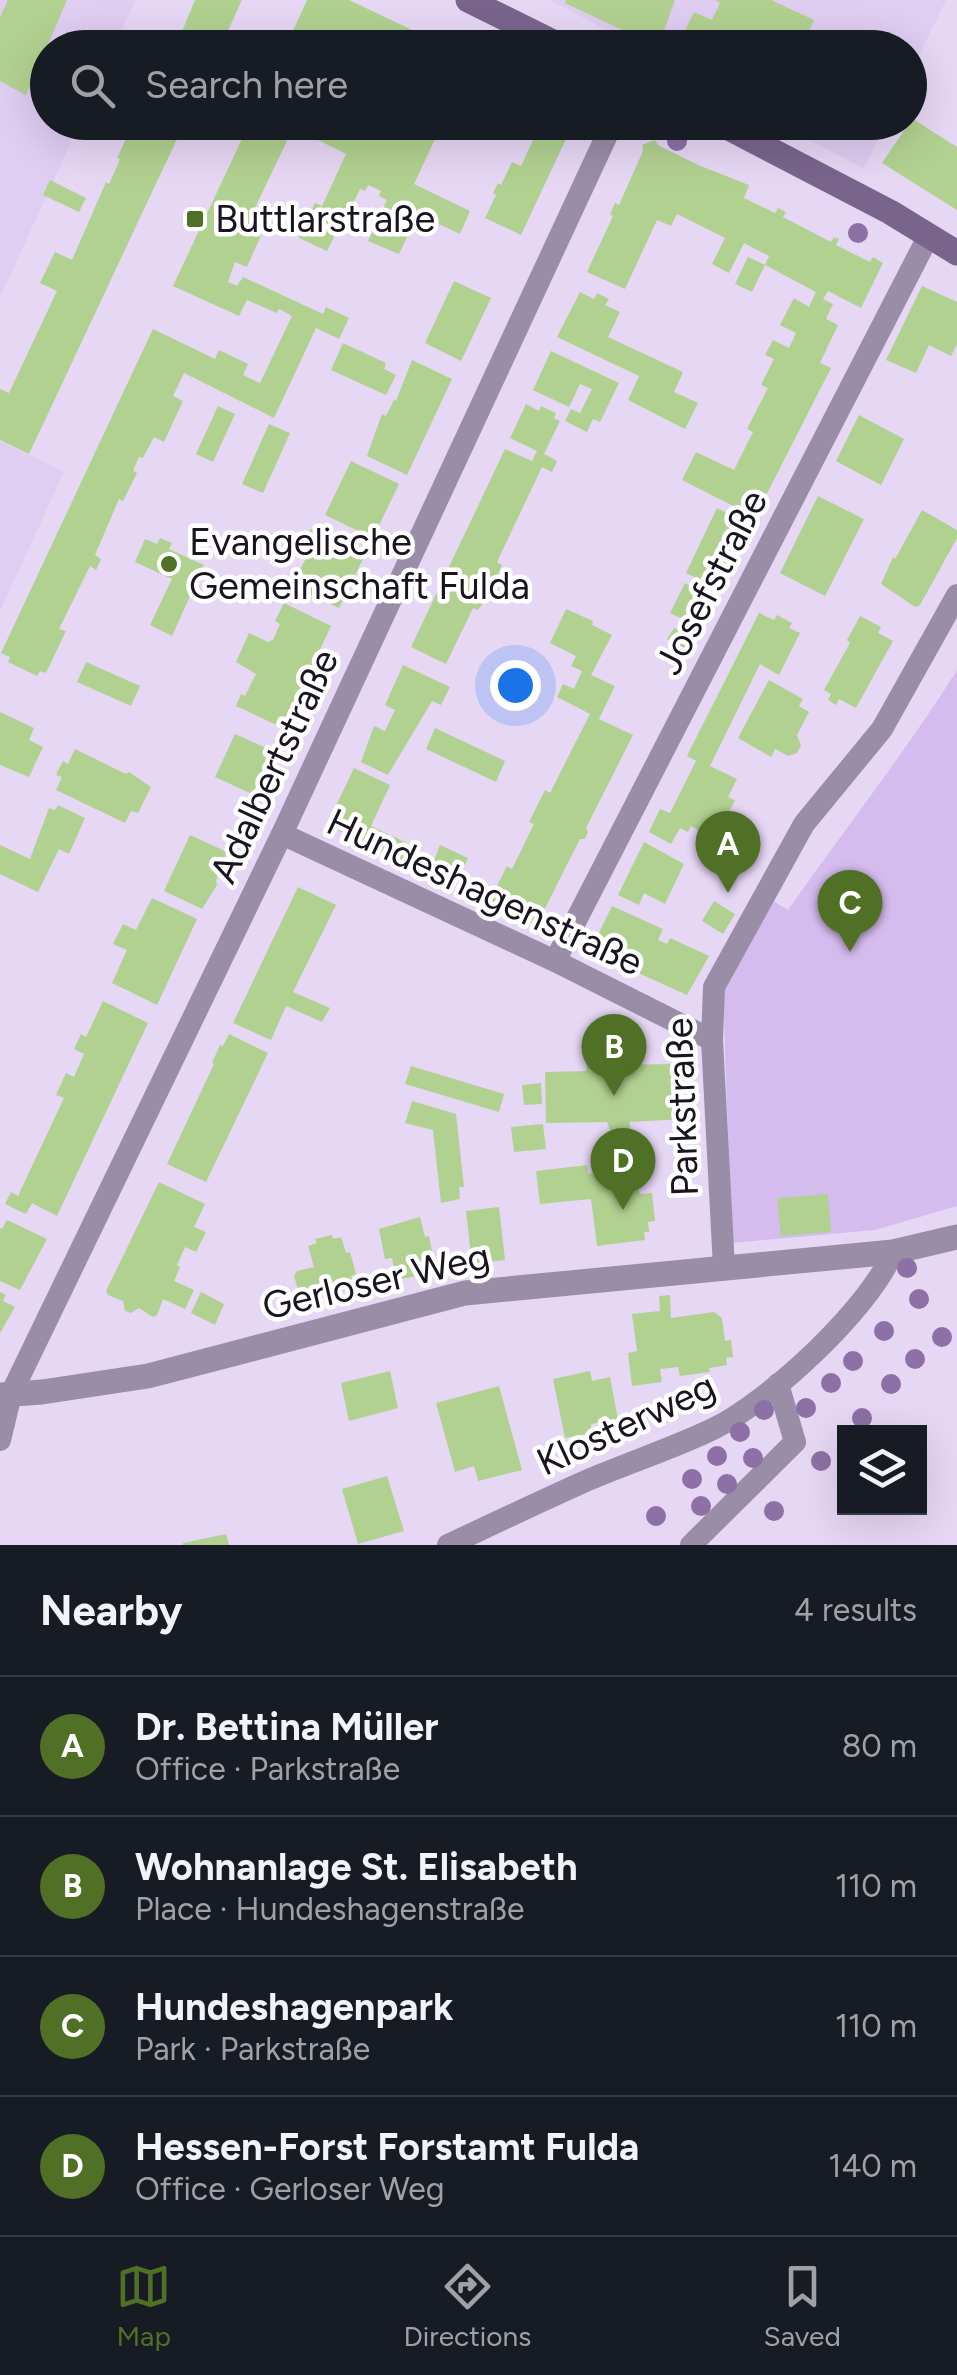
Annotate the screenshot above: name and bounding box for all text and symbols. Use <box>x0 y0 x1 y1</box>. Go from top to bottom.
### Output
search box <box>30 30 927 140</box>
icon: search <box>65 58 120 113</box>
text: Search here <box>145 62 348 108</box>
place label: Buttlarstraße <box>215 196 435 242</box>
marker: Buttlarstraße <box>184 208 206 230</box>
street label: Josefstraße <box>645 482 777 682</box>
place label: Evangelische Gemeinschaft Fulda <box>189 519 530 609</box>
marker: Evangelische Gemeinschaft Fulda <box>158 553 180 575</box>
street label: Adalbertstraße <box>200 642 348 890</box>
your location <box>490 660 541 711</box>
street label: Hundeshagenstraße <box>320 799 650 985</box>
pin: A <box>696 810 760 893</box>
pin: C <box>818 870 882 952</box>
pin: B <box>582 1014 646 1096</box>
street label: Parkstraße <box>656 1017 708 1197</box>
pin: D <box>590 1128 656 1210</box>
street label: Gerloser Weg <box>258 1233 494 1329</box>
street label: Klosterweg <box>529 1363 723 1485</box>
map controls <box>837 1425 927 1515</box>
button: layers <box>837 1425 927 1515</box>
text: Nearby <box>40 1585 182 1636</box>
text: 4 results <box>794 1591 917 1629</box>
text: Dr. Bettina Müller <box>135 1704 438 1750</box>
text: A <box>61 1727 84 1765</box>
text: 80 m <box>842 1727 917 1765</box>
text: Office · Parkstraße <box>135 1750 400 1788</box>
text: Wohnanlage St. Elisabeth <box>135 1844 578 1890</box>
text: B <box>63 1867 82 1905</box>
text: 110 m <box>835 1867 917 1905</box>
text: Place · Hundeshagenstraße <box>135 1890 524 1928</box>
text: Hundeshagenpark <box>135 1984 453 2030</box>
text: C <box>61 2007 84 2045</box>
text: 110 m <box>835 2007 917 2045</box>
text: Park · Parkstraße <box>135 2030 370 2068</box>
text: Hessen-Forst Forstamt Fulda <box>135 2124 639 2170</box>
text: D <box>61 2147 84 2185</box>
text: 140 m <box>828 2147 917 2185</box>
text: Office · Gerloser Weg <box>135 2170 445 2208</box>
tab: Map <box>116 2259 171 2353</box>
tab: Directions <box>404 2259 531 2353</box>
tab: Saved <box>764 2259 841 2353</box>

